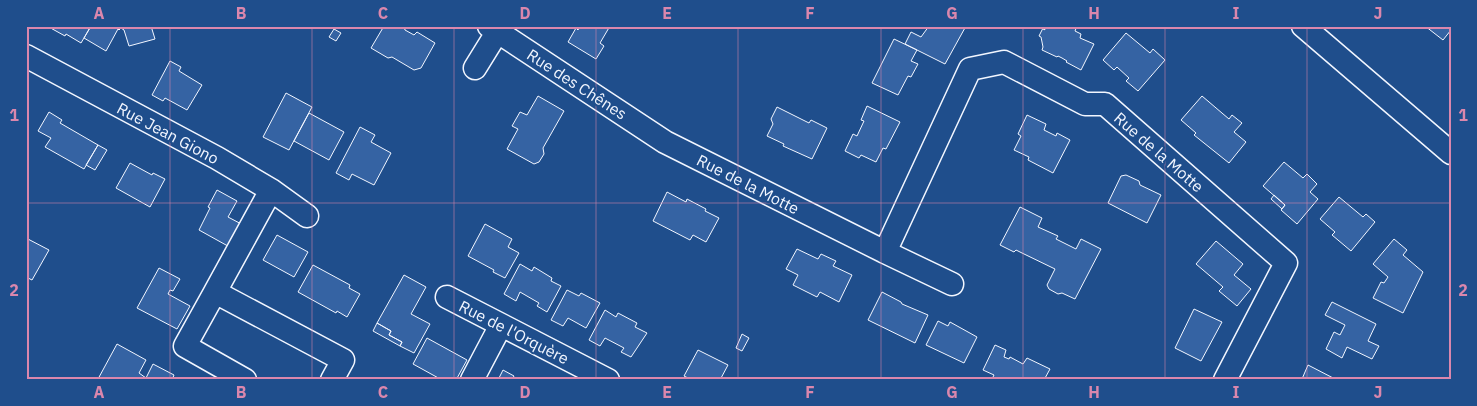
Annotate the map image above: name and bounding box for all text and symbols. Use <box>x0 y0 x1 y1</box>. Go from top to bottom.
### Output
text: A <box>94 3 105 23</box>
text: B <box>236 3 247 23</box>
text: C <box>378 3 388 23</box>
text: D <box>519 3 531 23</box>
text: E <box>662 3 672 23</box>
text: F <box>805 3 815 23</box>
text: G <box>946 3 958 23</box>
text: H <box>1088 3 1100 23</box>
text: I <box>1233 3 1240 23</box>
text: J <box>1374 3 1382 23</box>
street label: Rue des Chênes <box>523 44 631 124</box>
street label: Rue Jean Giono <box>114 98 222 168</box>
text: 1 <box>9 105 19 125</box>
text: 1 <box>1458 105 1468 125</box>
street label: Rue de la Motte <box>1110 108 1208 196</box>
street label: Rue de la Motte <box>693 150 803 218</box>
text: 2 <box>9 280 19 300</box>
text: 2 <box>1458 280 1468 300</box>
street label: Rue de l'Orquère <box>456 296 572 368</box>
text: A <box>94 382 105 402</box>
text: B <box>236 382 247 402</box>
text: C <box>378 382 388 402</box>
text: D <box>519 382 531 402</box>
text: E <box>662 382 672 402</box>
text: F <box>805 382 815 402</box>
text: G <box>946 382 958 402</box>
text: H <box>1088 382 1100 402</box>
text: I <box>1233 382 1240 402</box>
text: J <box>1374 382 1382 402</box>

